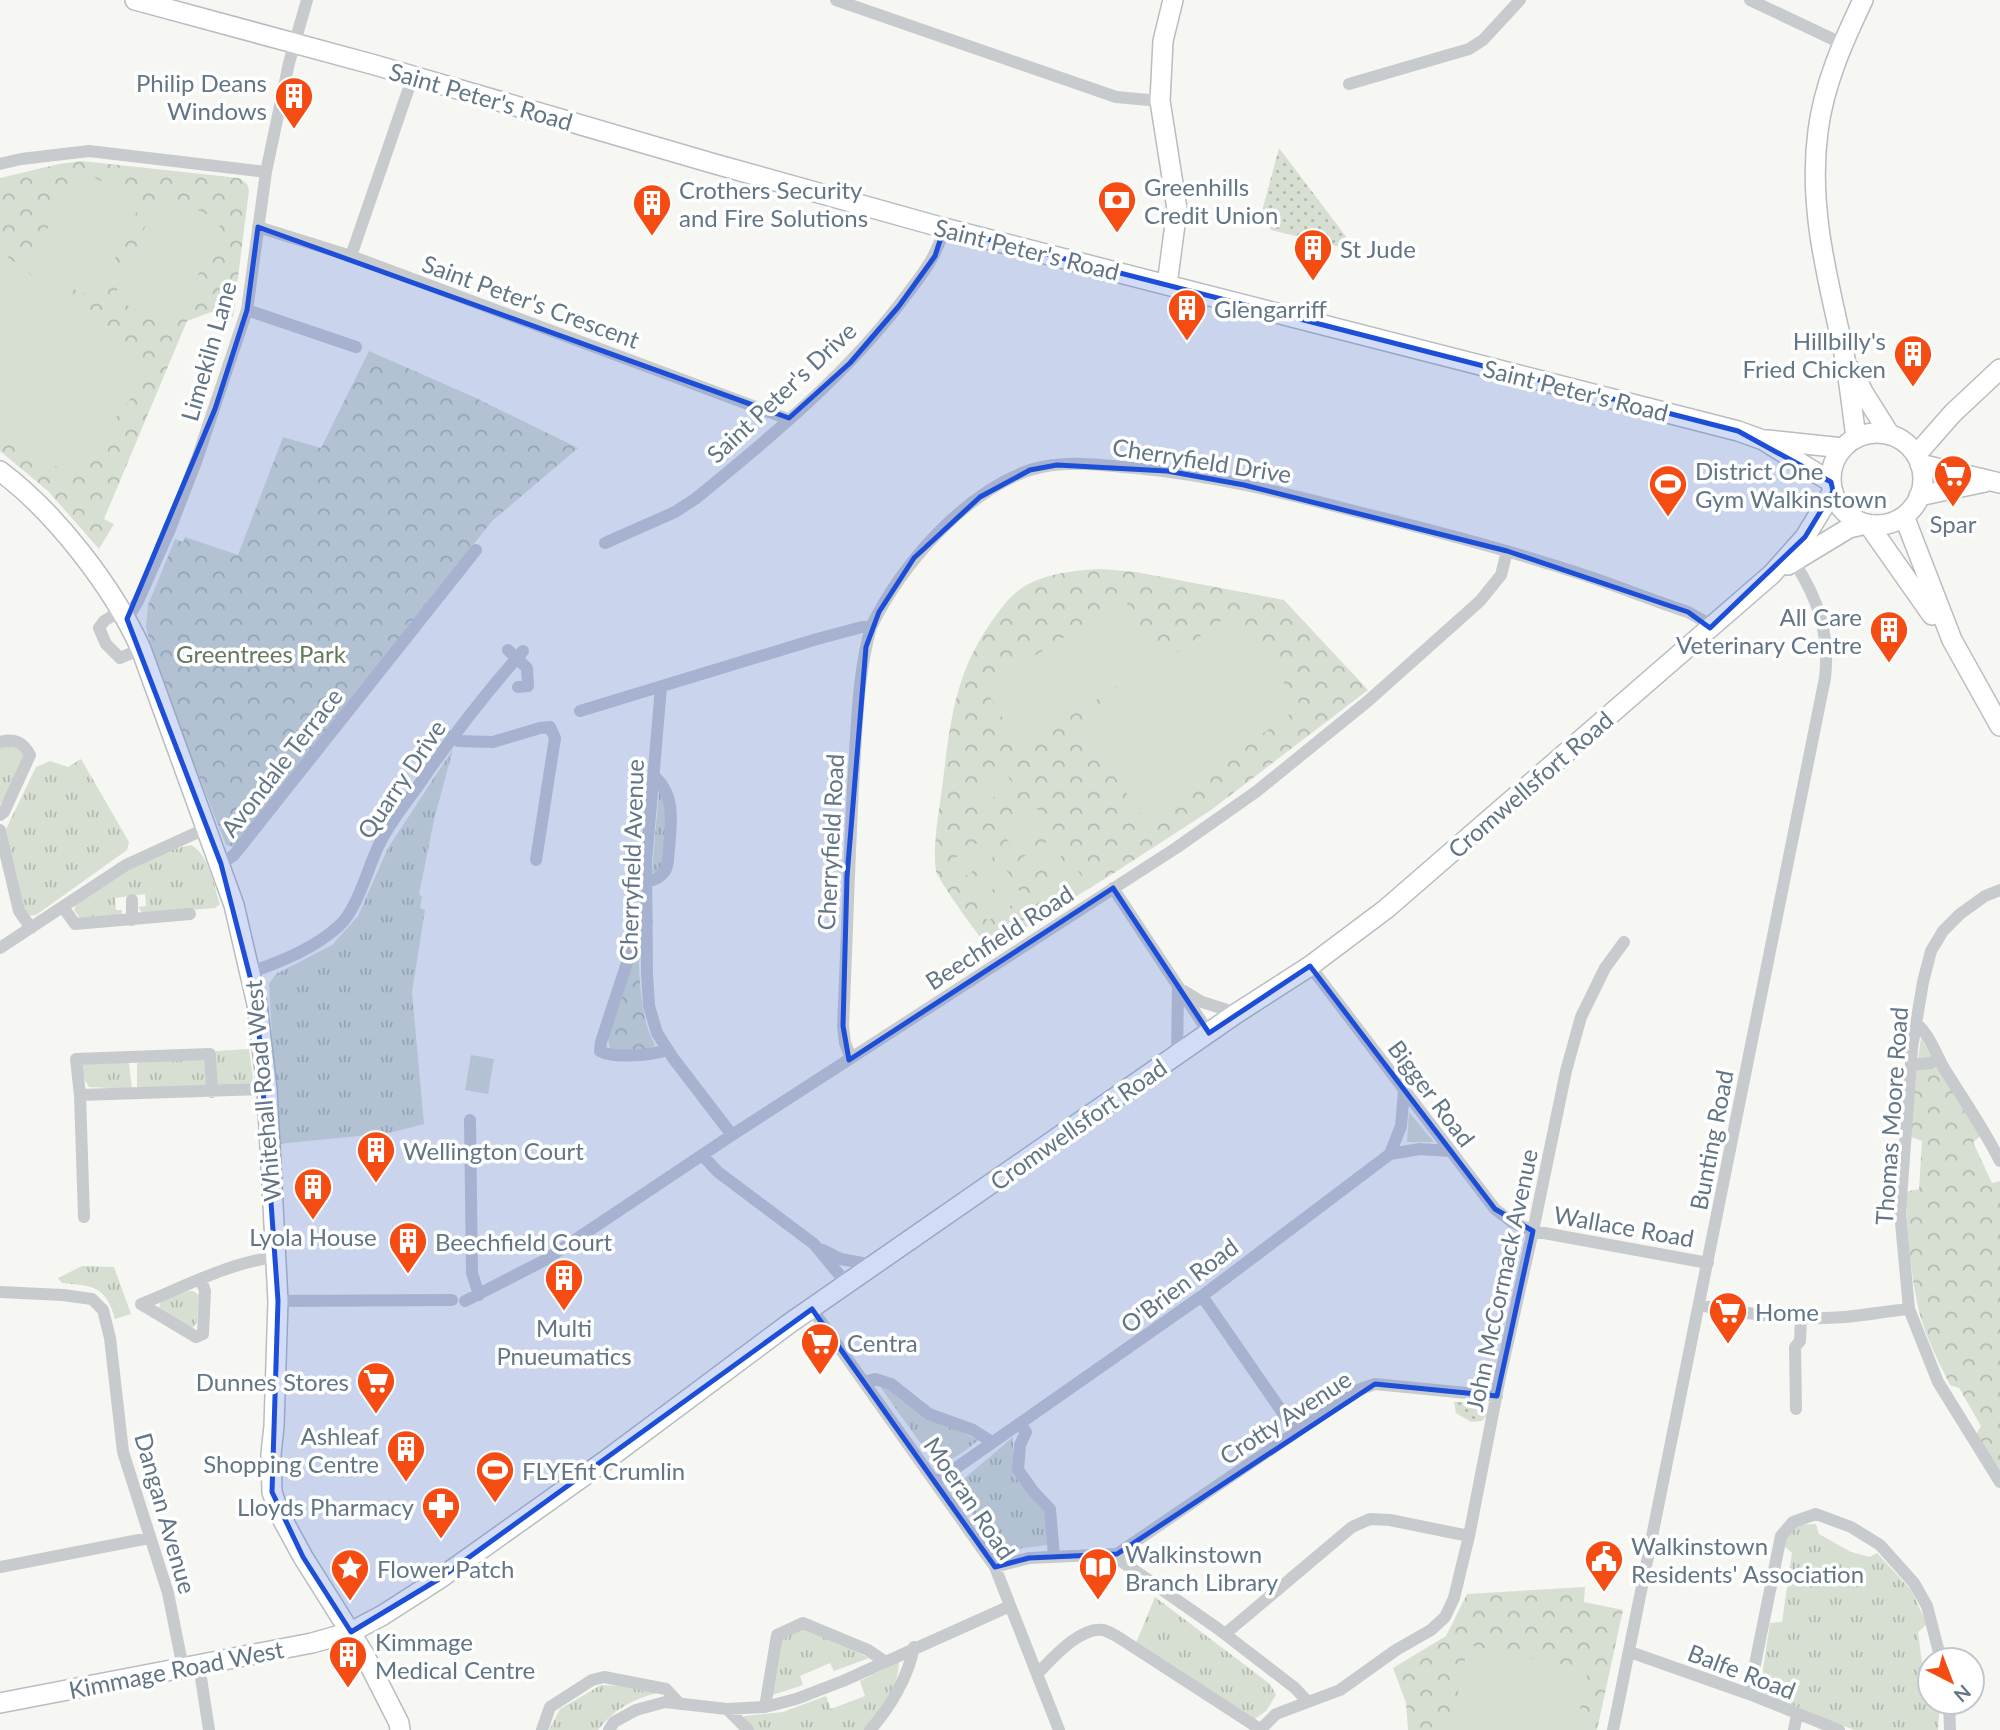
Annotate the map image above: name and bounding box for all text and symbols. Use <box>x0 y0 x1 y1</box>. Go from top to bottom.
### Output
street label: Saint Peter's Road <box>386 56 576 136</box>
place label: Philip Deans Windows <box>136 68 267 125</box>
building icon: Philip Deans Windows <box>273 75 315 130</box>
place label: Greenhills Credit Union <box>1144 172 1278 229</box>
place label: Crothers Security and Fire Solutions <box>679 175 868 232</box>
bank icon: Greenhills Credit Union <box>1096 179 1138 234</box>
building icon: Crothers Security and Fire Solutions <box>631 182 673 237</box>
street label: Saint Peter's Road <box>932 212 1122 286</box>
building icon: St Jude <box>1292 227 1334 282</box>
place label: St Jude <box>1340 234 1416 263</box>
street label: Saint Peter's Crescent <box>418 248 644 354</box>
street label: Limekiln Lane <box>174 278 242 424</box>
building icon: Glengarriff <box>1166 287 1208 342</box>
place label: Glengarriff <box>1214 294 1327 323</box>
street label: Saint Peter's Drive <box>700 315 862 469</box>
place label: Hillbilly's Fried Chicken <box>1742 326 1886 383</box>
building icon: Hillbilly's Fried Chicken <box>1892 333 1934 388</box>
street label: Saint Peter's Road <box>1481 353 1671 427</box>
street label: Cherryfield Drive <box>1110 432 1294 488</box>
supermarket icon: Spar <box>1932 453 1974 508</box>
place label: District One Gym Walkinstown <box>1695 456 1887 513</box>
sports icon: District One Gym Walkinstown <box>1647 463 1689 518</box>
place label: Spar <box>1930 509 1977 538</box>
place label: All Care Veterinary Centre <box>1676 602 1862 659</box>
building icon: All Care Veterinary Centre <box>1868 609 1910 664</box>
park label: Greentrees Park <box>176 639 347 668</box>
street label: Avondale Terrace <box>214 682 348 842</box>
street label: Cromwellsfort Road <box>1442 705 1618 863</box>
street label: Quarry Drive <box>351 714 451 844</box>
street label: Cherryfield Road <box>811 753 849 931</box>
street label: Cherryfield Avenue <box>613 758 649 962</box>
street label: Beechfield Road <box>920 878 1078 996</box>
street label: Whitehall Road West <box>238 979 286 1203</box>
street label: Thomas Moore Road <box>1869 1006 1913 1226</box>
street label: Bigger Road <box>1382 1034 1482 1152</box>
street label: Cromwellsfort Road <box>984 1052 1172 1196</box>
street label: Bunting Road <box>1683 1068 1739 1212</box>
building icon: Wellington Court <box>355 1129 397 1184</box>
place label: Wellington Court <box>403 1136 584 1165</box>
street label: John McCormack Avenue <box>1459 1146 1543 1414</box>
building icon: Lyola House <box>292 1166 334 1221</box>
street label: Wallace Road <box>1552 1199 1696 1253</box>
building icon: Beechfield Court <box>387 1220 429 1275</box>
place label: Lyola House <box>249 1222 377 1251</box>
place label: Beechfield Court <box>435 1227 613 1256</box>
street label: O'Brien Road <box>1115 1231 1243 1339</box>
building icon: Multi Pnueumatics <box>543 1257 585 1312</box>
supermarket icon: Home <box>1707 1290 1749 1345</box>
place label: Home <box>1755 1297 1819 1326</box>
place label: Multi Pnueumatics <box>496 1313 632 1370</box>
supermarket icon: Centra <box>799 1321 841 1376</box>
place label: Centra <box>847 1328 918 1357</box>
supermarket icon: Dunnes Stores <box>355 1360 397 1415</box>
street label: Crotty Avenue <box>1214 1364 1356 1470</box>
place label: Dunnes Stores <box>196 1367 349 1396</box>
place label: Ashleaf Shopping Centre <box>203 1421 380 1478</box>
building icon: Ashleaf Shopping Centre <box>385 1428 427 1483</box>
street label: Dangan Avenue <box>129 1429 203 1597</box>
street label: Moeran Road <box>918 1431 1022 1565</box>
sports icon: FLYEfit Crumlin <box>474 1449 516 1504</box>
place label: FLYEfit Crumlin <box>522 1456 685 1485</box>
pharmacy icon: Lloyds Pharmacy <box>420 1485 462 1540</box>
place label: Lloyds Pharmacy <box>237 1492 415 1521</box>
place label: Walkinstown Residents' Association <box>1631 1531 1864 1588</box>
public building icon: Walkinstown Residents' Association <box>1583 1538 1625 1593</box>
place label: Walkinstown Branch Library <box>1125 1539 1279 1596</box>
library icon: Walkinstown Branch Library <box>1077 1546 1119 1601</box>
place icon: Flower Patch <box>329 1547 371 1602</box>
place label: Flower Patch <box>377 1554 514 1583</box>
place label: Kimmage Medical Centre <box>375 1627 535 1684</box>
street label: Kimmage Road West <box>66 1634 286 1704</box>
building icon: Kimmage Medical Centre <box>327 1634 369 1689</box>
street label: Balfe Road <box>1684 1637 1800 1705</box>
north arrow <box>1916 1646 1986 1716</box>
text: N <box>1950 1681 1976 1707</box>

